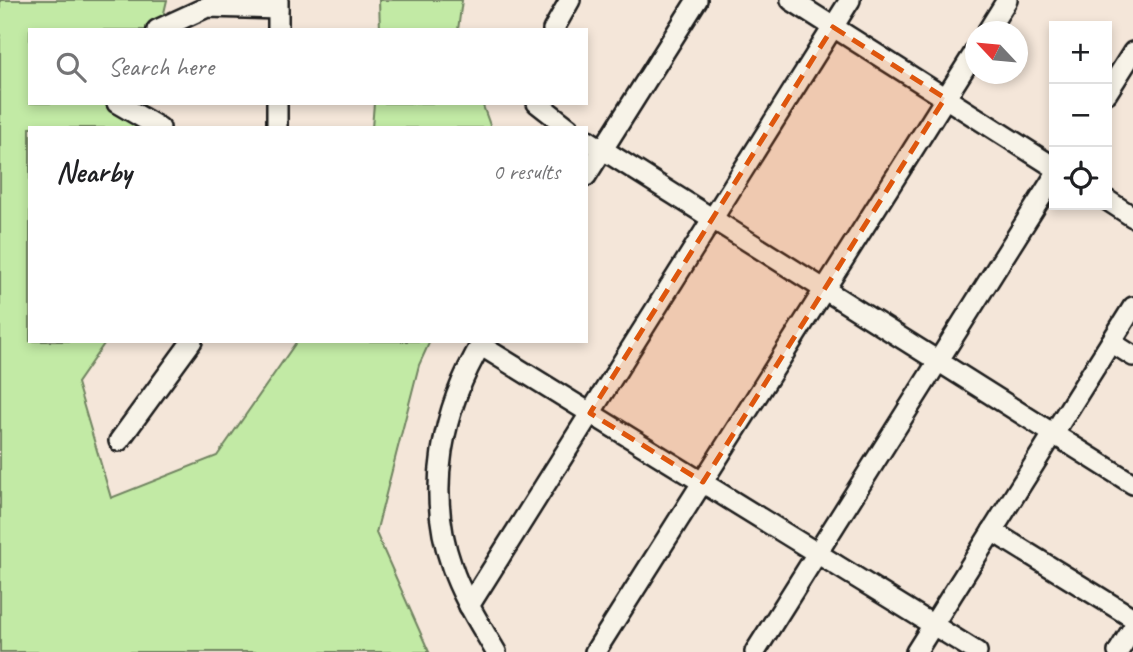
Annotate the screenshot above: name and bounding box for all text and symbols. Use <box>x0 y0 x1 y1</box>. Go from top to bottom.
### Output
north arrow <box>965 21 1028 84</box>
map controls <box>1049 21 1112 210</box>
button: + <box>1049 21 1112 84</box>
search box <box>28 28 588 105</box>
icon: search <box>52 48 90 86</box>
text: Search here <box>108 50 214 83</box>
button: − <box>1049 84 1112 147</box>
button: locate <box>1049 147 1112 210</box>
text: Nearby <box>56 153 132 191</box>
text: 0 results <box>493 157 560 186</box>

